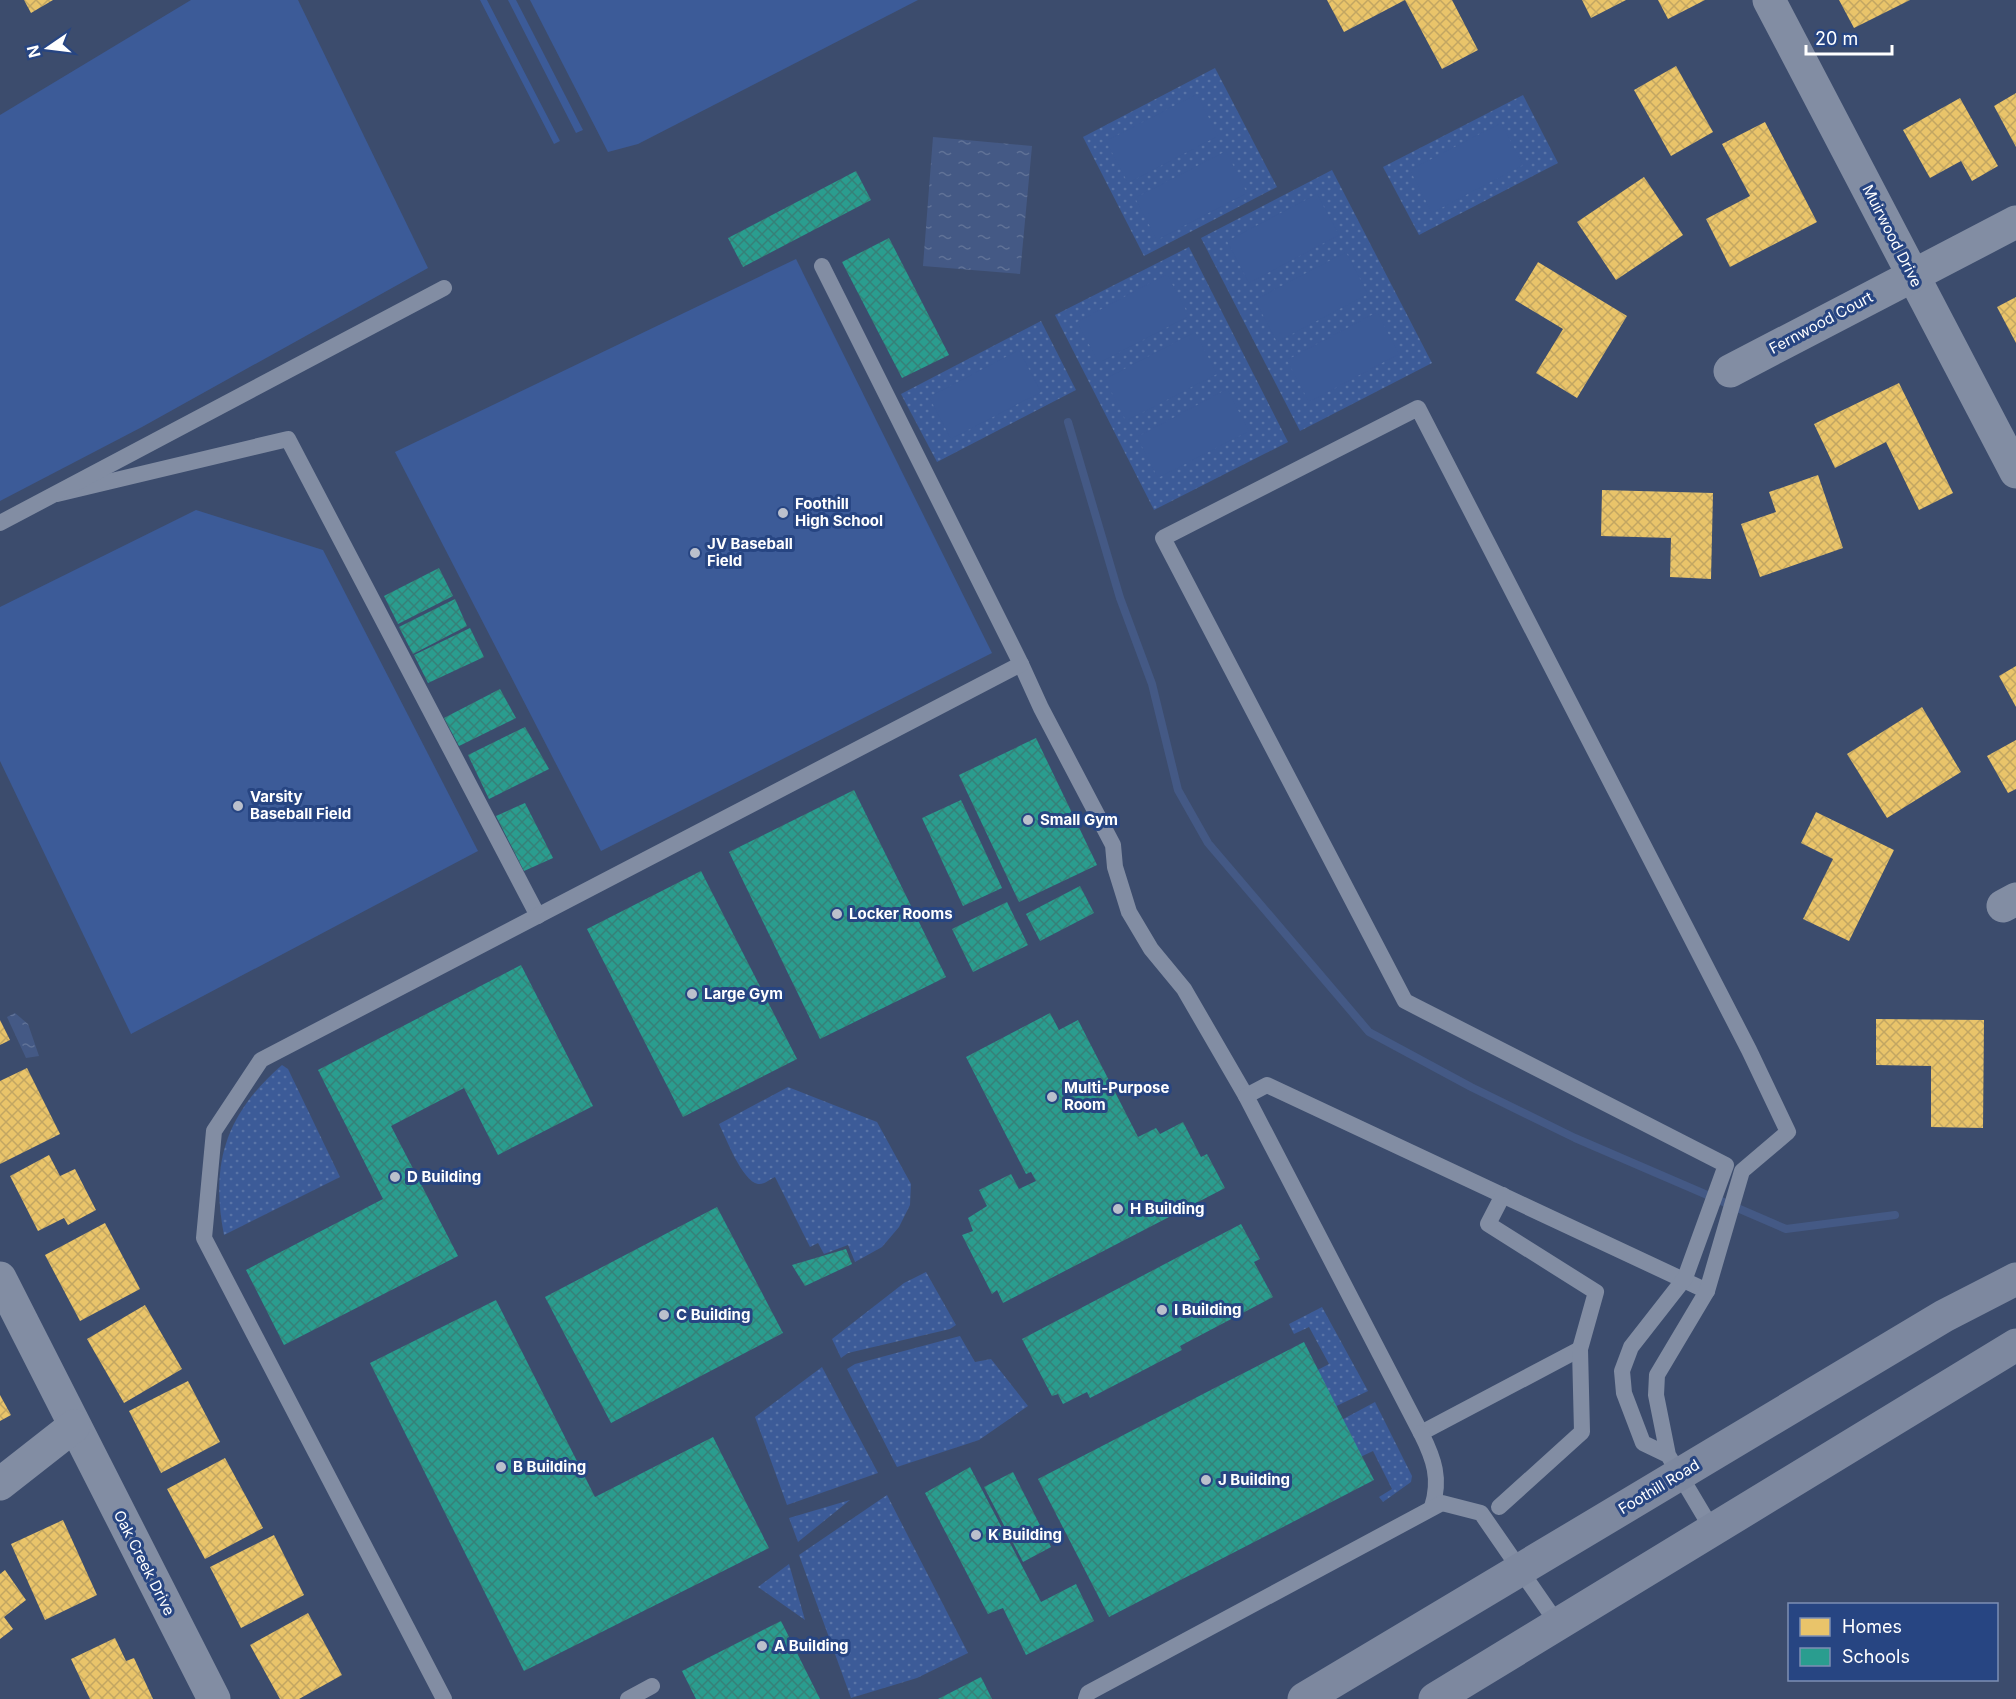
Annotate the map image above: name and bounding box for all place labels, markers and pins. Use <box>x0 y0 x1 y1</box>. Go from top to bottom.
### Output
place label: Foothill High School <box>795 494 883 530</box>
marker: Foothill High School <box>776 506 790 520</box>
place label: JV Baseball Field <box>707 534 793 570</box>
marker: JV Baseball Field <box>688 546 702 560</box>
place label: Varsity Baseball Field <box>250 787 351 823</box>
marker: Varsity Baseball Field <box>231 799 245 813</box>
place label: Small Gym <box>1040 810 1118 829</box>
marker: Small Gym <box>1021 813 1035 827</box>
place label: Locker Rooms <box>849 904 953 923</box>
marker: Locker Rooms <box>830 907 844 921</box>
place label: Large Gym <box>704 984 783 1003</box>
marker: Large Gym <box>685 987 699 1001</box>
place label: Multi-Purpose Room <box>1064 1078 1170 1114</box>
marker: Multi-Purpose Room <box>1045 1090 1059 1104</box>
place label: D Building <box>407 1167 481 1186</box>
marker: D Building <box>388 1170 402 1184</box>
place label: H Building <box>1130 1199 1205 1218</box>
marker: H Building <box>1111 1202 1125 1216</box>
place label: I Building <box>1174 1300 1242 1319</box>
marker: I Building <box>1155 1303 1169 1317</box>
place label: C Building <box>676 1305 750 1324</box>
marker: C Building <box>657 1308 671 1322</box>
place label: B Building <box>513 1457 586 1476</box>
marker: B Building <box>494 1460 508 1474</box>
place label: J Building <box>1218 1470 1290 1489</box>
marker: J Building <box>1199 1473 1213 1487</box>
place label: K Building <box>988 1525 1062 1544</box>
marker: K Building <box>969 1528 983 1542</box>
place label: A Building <box>774 1636 848 1655</box>
marker: A Building <box>755 1639 769 1653</box>

